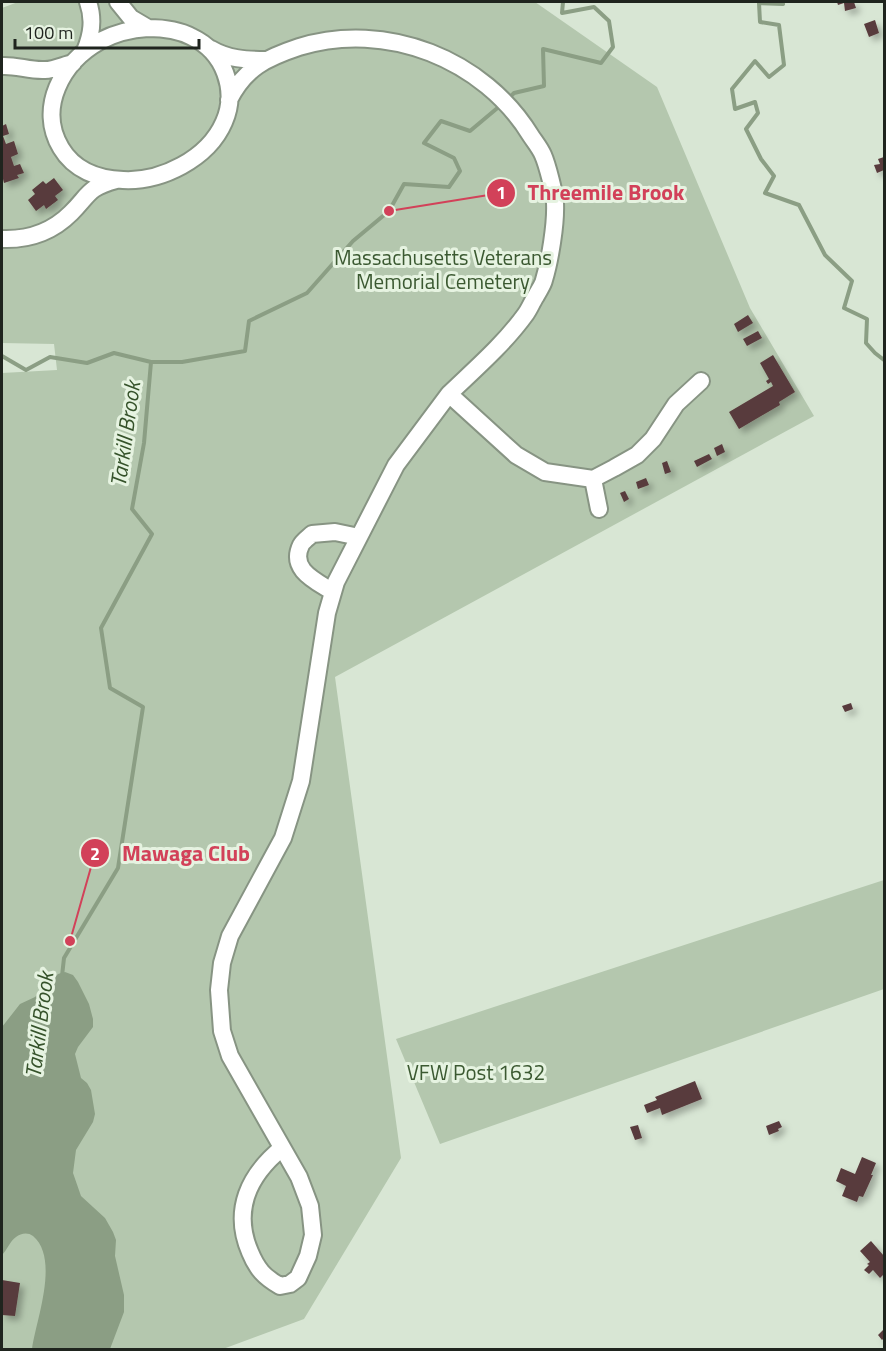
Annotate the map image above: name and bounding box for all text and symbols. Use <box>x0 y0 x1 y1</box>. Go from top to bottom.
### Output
scale bar <box>15 12 200 50</box>
text: 100 m <box>24 19 73 46</box>
callout: Threemile Brook <box>486 173 697 213</box>
text: Threemile Brook <box>528 175 685 209</box>
text: 1 <box>496 179 506 206</box>
park label: Massachusetts Veterans Memorial Cemetery <box>334 241 552 297</box>
water label: Tarkill Brook <box>101 377 150 489</box>
callout: Mawaga Club <box>80 833 262 873</box>
text: Mawaga Club <box>122 836 250 870</box>
text: 2 <box>90 840 100 867</box>
water label: Tarkill Brook <box>16 968 63 1080</box>
park label: VFW Post 1632 <box>407 1056 545 1088</box>

